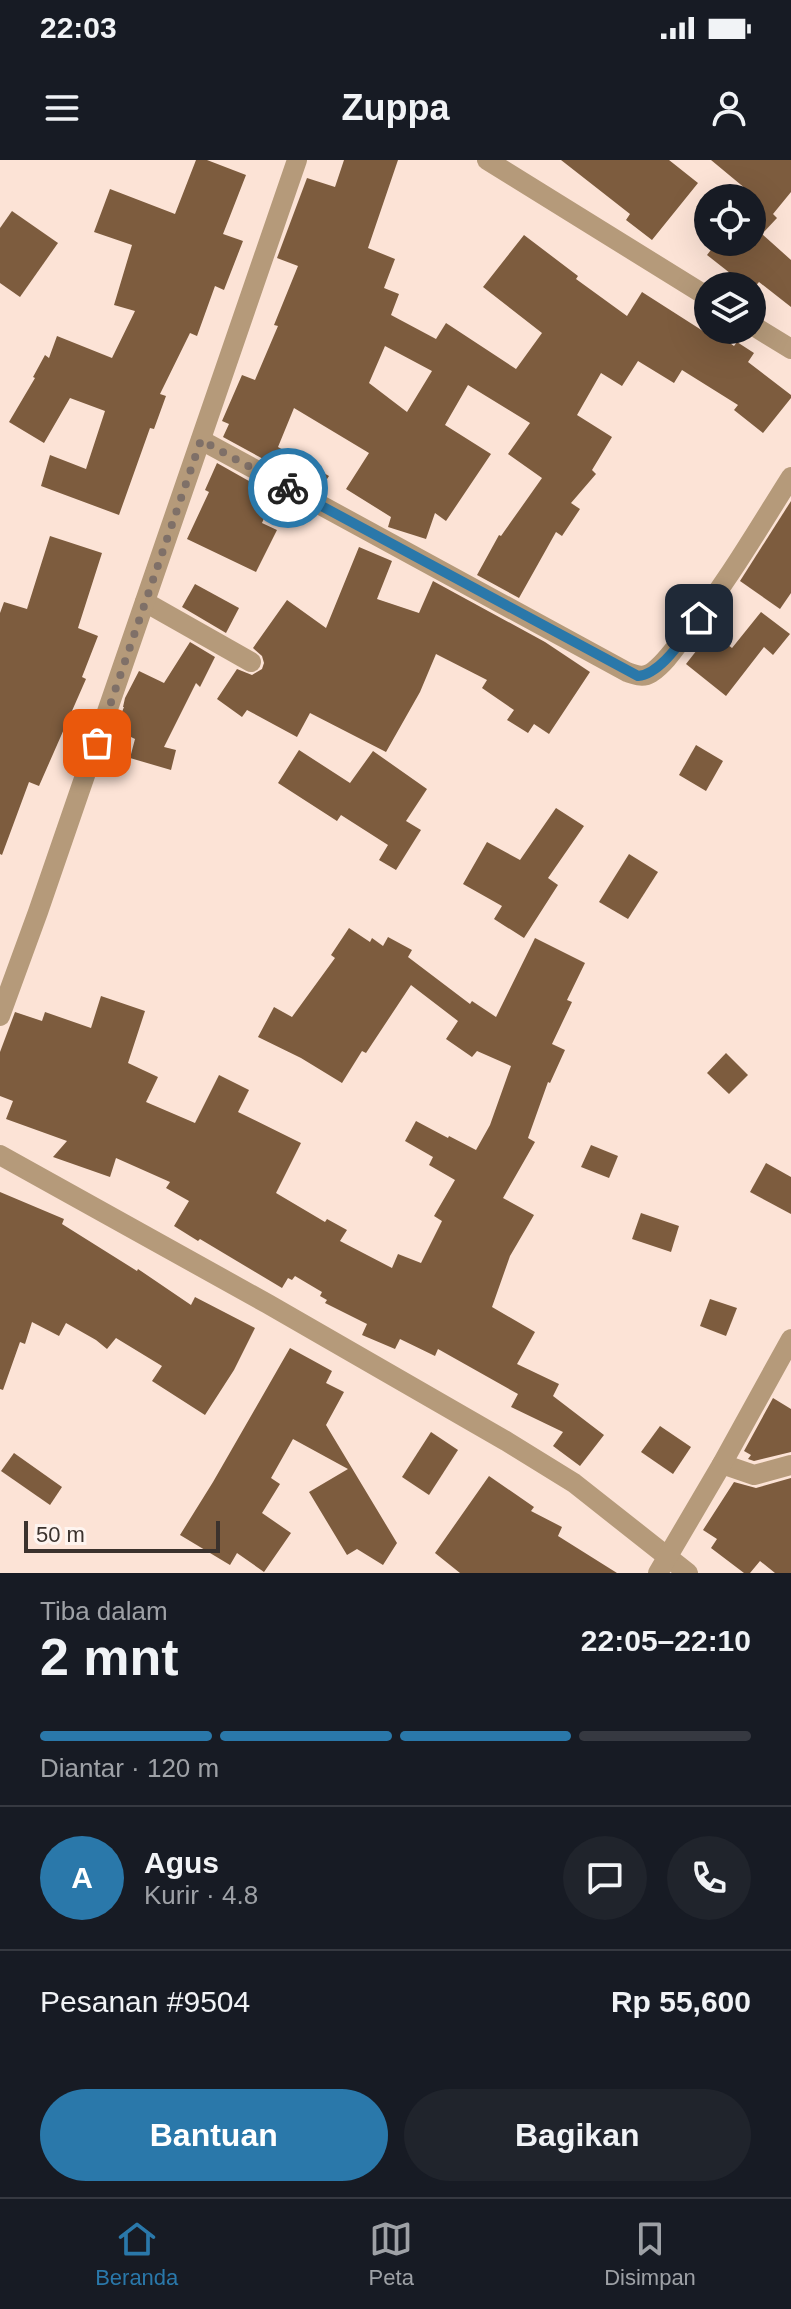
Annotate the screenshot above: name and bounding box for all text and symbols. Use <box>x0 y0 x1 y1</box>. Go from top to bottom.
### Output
text: 22:03 <box>40 11 117 44</box>
icon: menu <box>40 86 84 130</box>
icon: person <box>707 86 751 130</box>
text: Zuppa <box>342 87 449 128</box>
map controls <box>694 184 766 344</box>
button: locate <box>694 184 766 256</box>
button: layers <box>694 272 766 344</box>
courier <box>248 448 328 528</box>
icon: bike <box>266 466 310 510</box>
pin <box>665 584 733 652</box>
icon: home <box>677 596 721 640</box>
pin <box>63 709 131 777</box>
icon: bag <box>75 721 119 765</box>
scale bar <box>24 1517 220 1553</box>
text: 50 m <box>36 1522 85 1547</box>
text: Tiba dalam <box>40 1596 168 1626</box>
text: 22:05–22:10 <box>581 1624 751 1657</box>
text: 2 mnt <box>40 1628 179 1686</box>
text: Diantar · 120 m <box>40 1753 219 1783</box>
button: chat <box>563 1836 647 1920</box>
button: phone <box>667 1836 751 1920</box>
text: Agus <box>144 1846 219 1879</box>
text: A <box>71 1861 93 1894</box>
text: Kurir · 4.8 <box>144 1880 258 1910</box>
text: Pesanan #9504 <box>40 1985 250 2018</box>
text: Rp 55,600 <box>611 1985 751 2018</box>
button: Bantuan <box>40 2089 388 2181</box>
button: Bagikan <box>404 2089 751 2181</box>
tab: Beranda <box>95 2217 178 2291</box>
tab: Peta <box>369 2217 414 2291</box>
tab: Disimpan <box>604 2217 696 2291</box>

